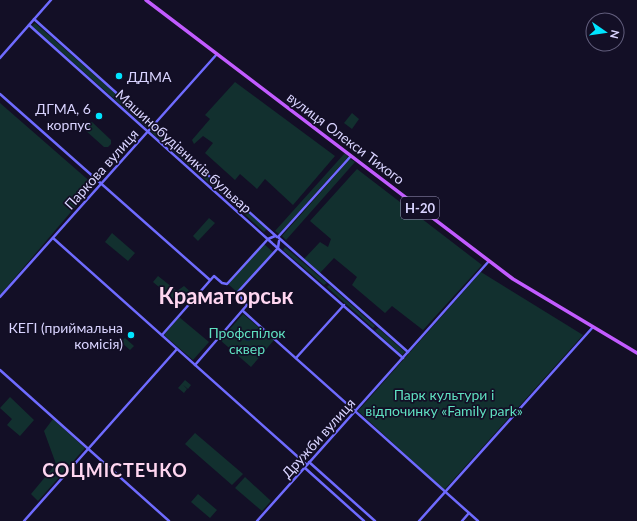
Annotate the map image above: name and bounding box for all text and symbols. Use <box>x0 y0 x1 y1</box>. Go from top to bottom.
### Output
north arrow <box>585 12 625 52</box>
text: N <box>608 29 623 40</box>
place label: ДДМА <box>127 68 172 85</box>
marker: ДДМА <box>114 71 124 81</box>
street label: Машинобудівників бульвар <box>113 86 255 217</box>
street label: вулиця Олекси Тихого <box>284 88 408 188</box>
place label: ДГМА, 6 корпус <box>35 100 91 133</box>
marker: ДГМА, 6 корпус <box>94 111 104 121</box>
street label: Паркова вулиця <box>60 125 142 213</box>
road number: Н-20 <box>401 197 439 219</box>
district label: Краматорськ <box>159 282 293 309</box>
place label: КЕГІ (приймальна комісія) <box>8 319 123 352</box>
park label: Профспілок сквер <box>208 324 286 357</box>
marker: КЕГІ (приймальна комісія) <box>126 330 136 340</box>
park label: Парк культури і відпочинку «Family park» <box>365 386 523 419</box>
street label: Дружби вулиця <box>278 395 358 481</box>
district label: СОЦМІСТЕЧКО <box>42 459 188 481</box>

